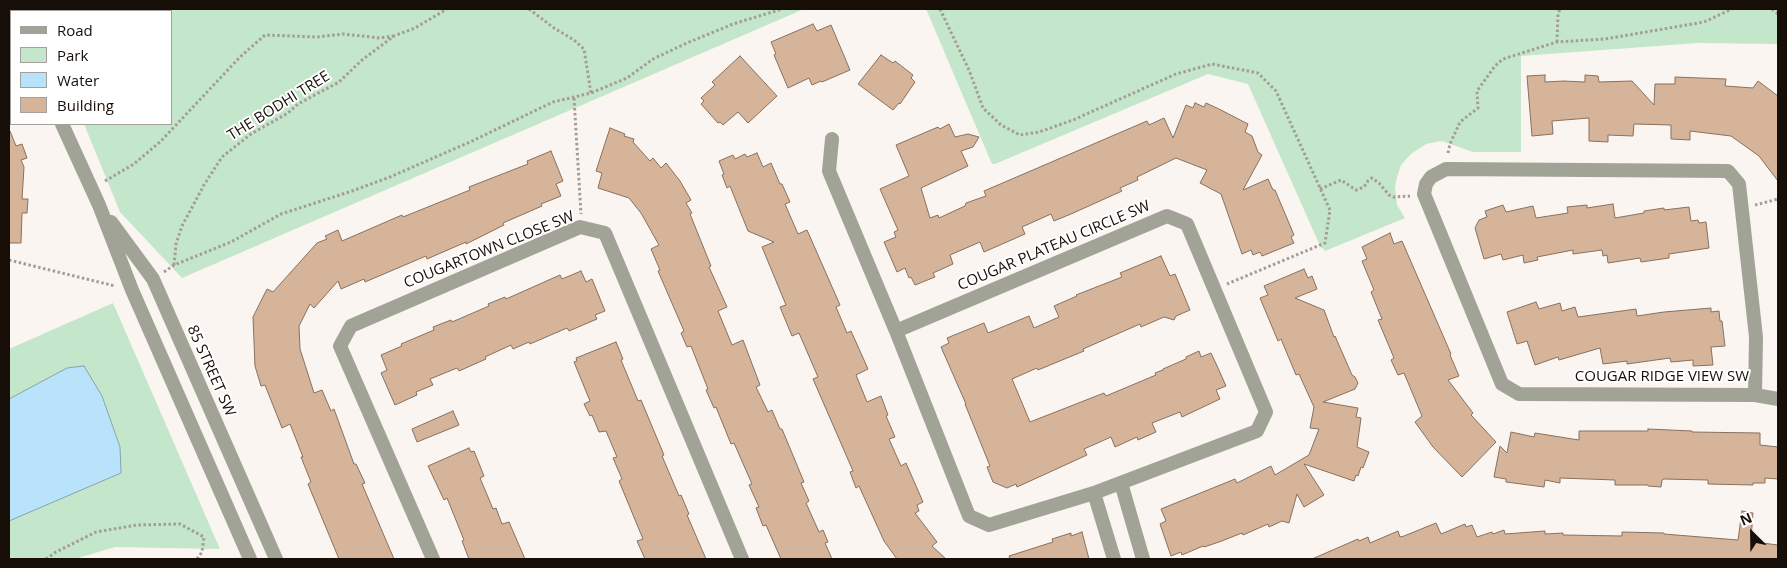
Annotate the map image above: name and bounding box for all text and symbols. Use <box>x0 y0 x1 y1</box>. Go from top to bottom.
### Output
legend <box>10 10 172 125</box>
text: Road <box>57 20 93 40</box>
text: Park <box>57 45 88 65</box>
street label: THE BODHI TREE <box>225 67 333 145</box>
text: Water <box>57 70 99 90</box>
text: Building <box>57 95 114 115</box>
street label: COUGAR PLATEAU CIRCLE SW <box>955 197 1153 295</box>
street label: COUGARTOWN CLOSE SW <box>401 208 577 292</box>
street label: 85 STREET SW <box>183 323 239 419</box>
street label: COUGAR RIDGE VIEW SW <box>1575 368 1749 386</box>
north arrow <box>1727 508 1777 558</box>
text: N <box>1737 508 1755 530</box>

